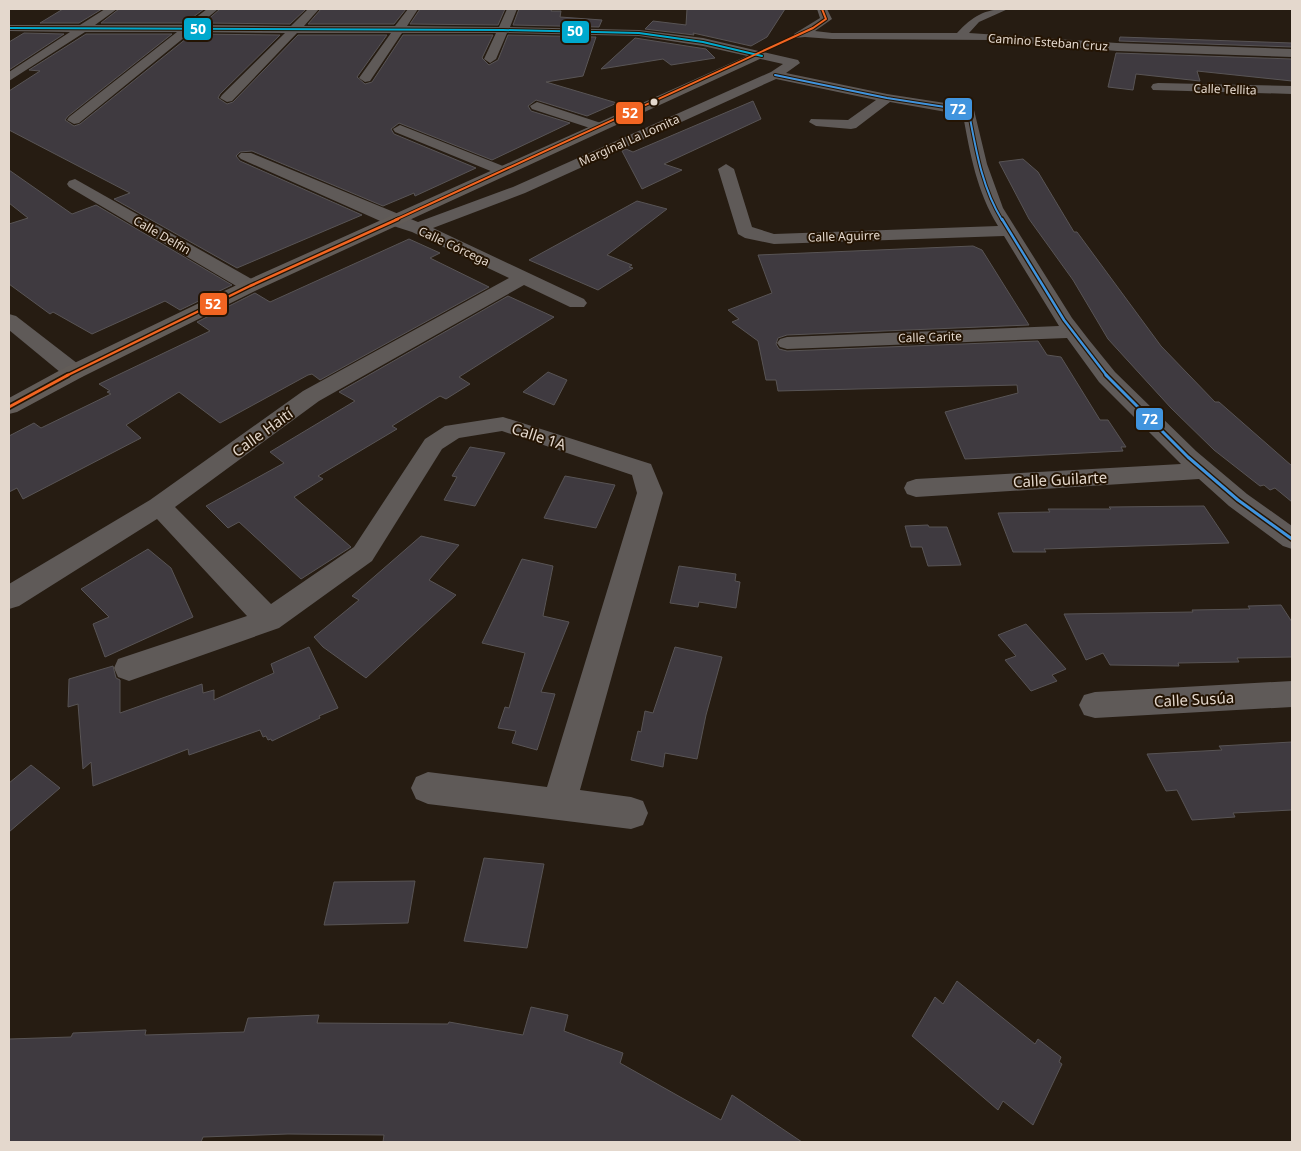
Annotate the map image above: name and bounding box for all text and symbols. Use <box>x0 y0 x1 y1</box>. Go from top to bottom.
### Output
line badge: 50 <box>183 17 212 41</box>
text: 50 <box>190 19 206 38</box>
line badge: 50 <box>561 20 590 44</box>
text: 50 <box>567 21 583 40</box>
street label: Camino Esteban Cruz <box>987 29 1109 55</box>
street label: Calle Tellita <box>1193 79 1257 99</box>
unlabelled marker <box>649 97 659 107</box>
line badge: 72 <box>944 97 973 121</box>
text: 72 <box>950 99 966 118</box>
line badge: 52 <box>615 101 644 125</box>
text: 52 <box>622 103 638 122</box>
street label: Marginal La Lomita <box>576 110 682 170</box>
street label: Calle Delfin <box>130 212 194 258</box>
street label: Calle Córcega <box>416 222 492 270</box>
street label: Calle Aguirre <box>808 226 881 246</box>
line badge: 52 <box>199 292 228 316</box>
text: 52 <box>205 294 221 313</box>
street label: Calle Carite <box>898 327 962 347</box>
street label: Calle Haití <box>228 402 297 461</box>
line badge: 72 <box>1135 407 1164 431</box>
text: 72 <box>1142 409 1158 428</box>
street label: Calle 1A <box>509 418 569 454</box>
street label: Calle Guilarte <box>1012 467 1108 491</box>
street label: Calle Susúa <box>1153 687 1235 711</box>

